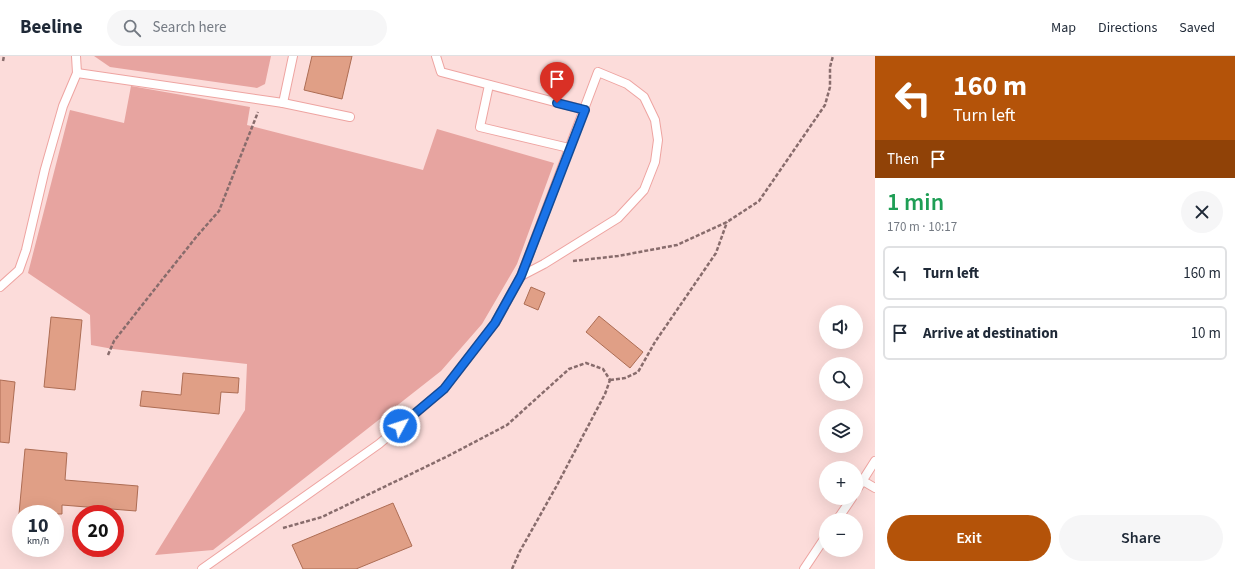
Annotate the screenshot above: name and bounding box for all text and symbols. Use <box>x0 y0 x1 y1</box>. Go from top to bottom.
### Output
search box <box>107 10 387 46</box>
text: Beeline <box>20 14 83 41</box>
icon: search <box>121 17 143 39</box>
text: Search here <box>153 17 227 38</box>
text: Map <box>1051 18 1076 38</box>
text: Directions <box>1098 18 1157 38</box>
text: Saved <box>1179 18 1215 38</box>
pin <box>540 62 574 103</box>
text: 160 m <box>953 66 1027 106</box>
icon: arrive <box>546 68 568 90</box>
icon: left <box>887 72 939 124</box>
text: Turn left <box>953 103 1015 128</box>
icon: arrive <box>927 148 949 170</box>
text: Then <box>887 149 919 170</box>
text: 1 min <box>887 185 944 220</box>
button: close <box>1181 191 1223 233</box>
text: 170 m · 10:17 <box>887 218 957 236</box>
icon: left <box>889 262 911 284</box>
text: Turn left <box>923 263 979 284</box>
text: 160 m <box>1183 263 1221 284</box>
map controls <box>819 305 863 557</box>
button: sound <box>819 305 863 349</box>
icon: arrive <box>889 322 911 344</box>
text: Arrive at destination <box>923 323 1058 344</box>
text: 10 m <box>1191 323 1221 344</box>
button: search <box>819 357 863 401</box>
position arrow <box>379 405 421 447</box>
button: layers <box>819 409 863 453</box>
button: + <box>819 461 863 505</box>
speed limit sign: 20 <box>72 505 124 557</box>
text: 10 <box>27 512 49 540</box>
button: − <box>819 513 863 557</box>
button: Exit <box>887 515 1051 561</box>
button: Share <box>1059 515 1223 561</box>
text: km/h <box>27 534 49 548</box>

